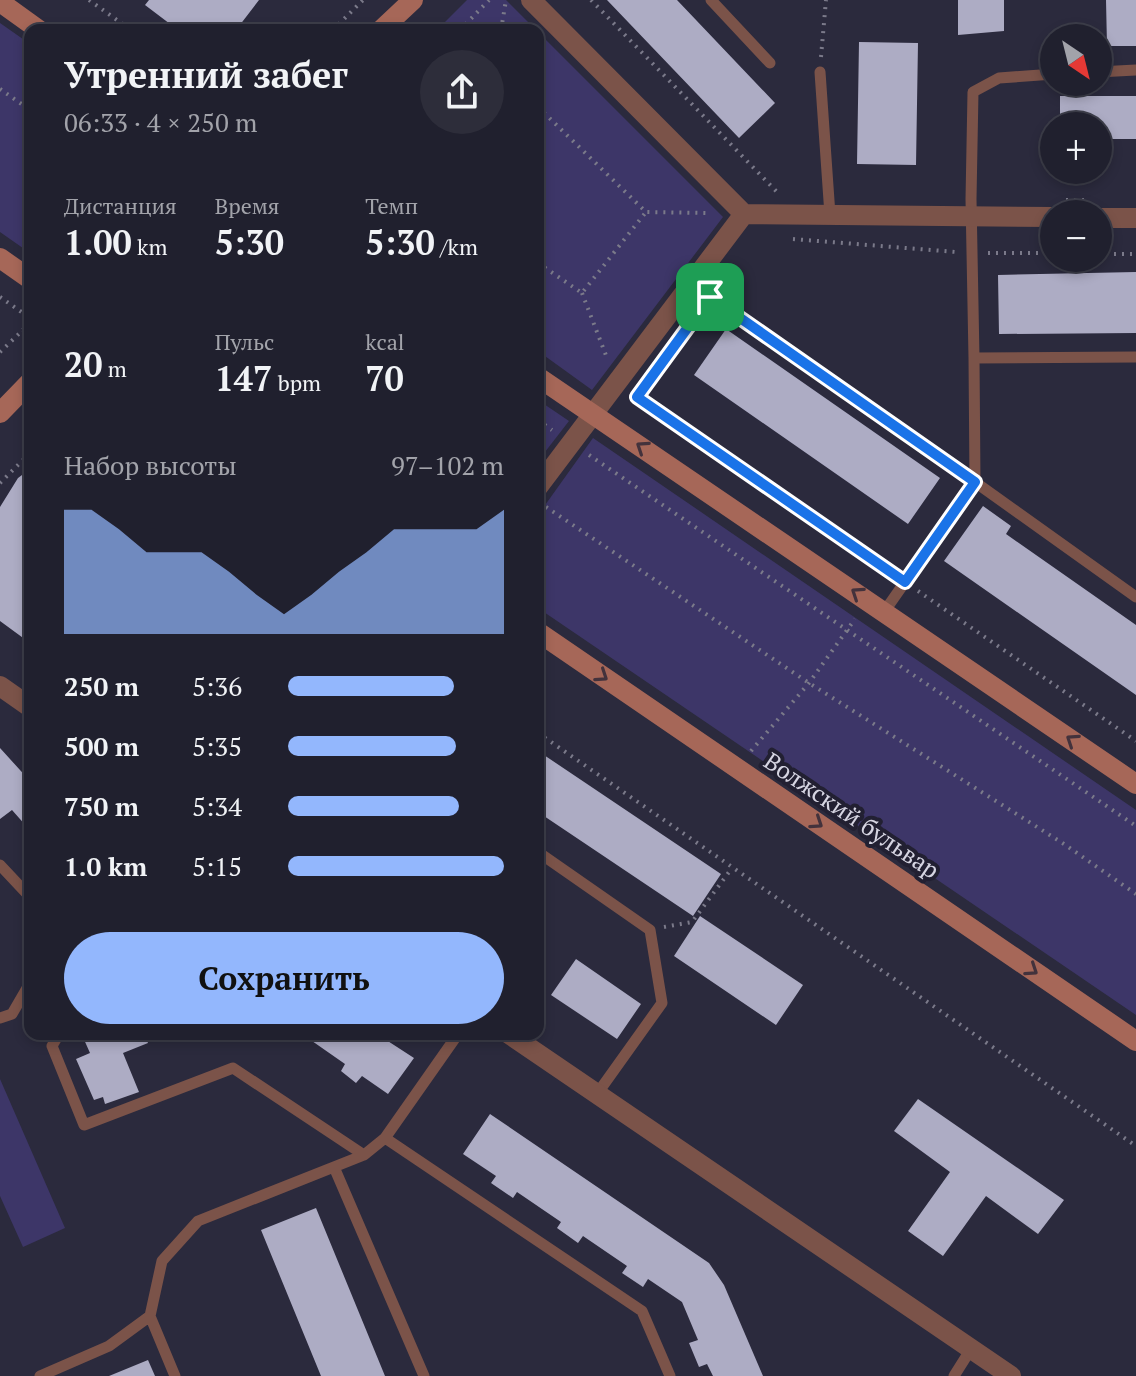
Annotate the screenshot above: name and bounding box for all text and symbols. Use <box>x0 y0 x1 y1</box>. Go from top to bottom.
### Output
north arrow <box>1040 24 1112 96</box>
map controls <box>1040 24 1112 272</box>
button: share <box>420 50 504 134</box>
text: Утренний забег <box>64 51 348 98</box>
text: 06:33 · 4 × 250 m <box>64 105 258 139</box>
button: + <box>1040 112 1112 184</box>
text: Дистанция <box>64 191 177 220</box>
text: Время <box>215 191 280 220</box>
text: Темп <box>365 191 418 220</box>
button: − <box>1040 200 1112 272</box>
text: 1.00 <box>64 220 132 265</box>
text: 5:30 <box>215 220 284 265</box>
text: 5:30 <box>365 220 435 265</box>
text: km <box>132 232 167 261</box>
text: /km <box>435 232 478 261</box>
pin <box>676 263 744 331</box>
icon: arrive <box>688 275 732 319</box>
text: Пульс <box>215 327 274 356</box>
text: kcal <box>365 327 404 356</box>
text: 20 <box>64 342 102 387</box>
text: m <box>102 354 127 383</box>
text: 147 <box>215 356 272 401</box>
text: 70 <box>365 356 404 401</box>
text: bpm <box>272 368 321 397</box>
one-way arrow <box>636 442 650 457</box>
text: Набор высоты <box>64 448 237 482</box>
text: 97–102 m <box>391 448 504 482</box>
one-way arrow <box>851 588 866 603</box>
one-way arrow <box>594 666 608 681</box>
text: 250 m <box>64 669 139 703</box>
text: 5:36 <box>192 669 242 703</box>
text: 500 m <box>64 729 139 763</box>
text: 5:35 <box>192 729 242 763</box>
one-way arrow <box>1066 735 1080 750</box>
street label: Волжский бульвар <box>758 744 946 886</box>
text: 750 m <box>64 789 139 823</box>
text: 5:34 <box>192 789 242 823</box>
one-way arrow <box>809 813 823 828</box>
text: 1.0 km <box>64 849 147 883</box>
text: 5:15 <box>192 849 242 883</box>
button: Сохранить <box>64 932 504 1024</box>
one-way arrow <box>1023 960 1037 975</box>

